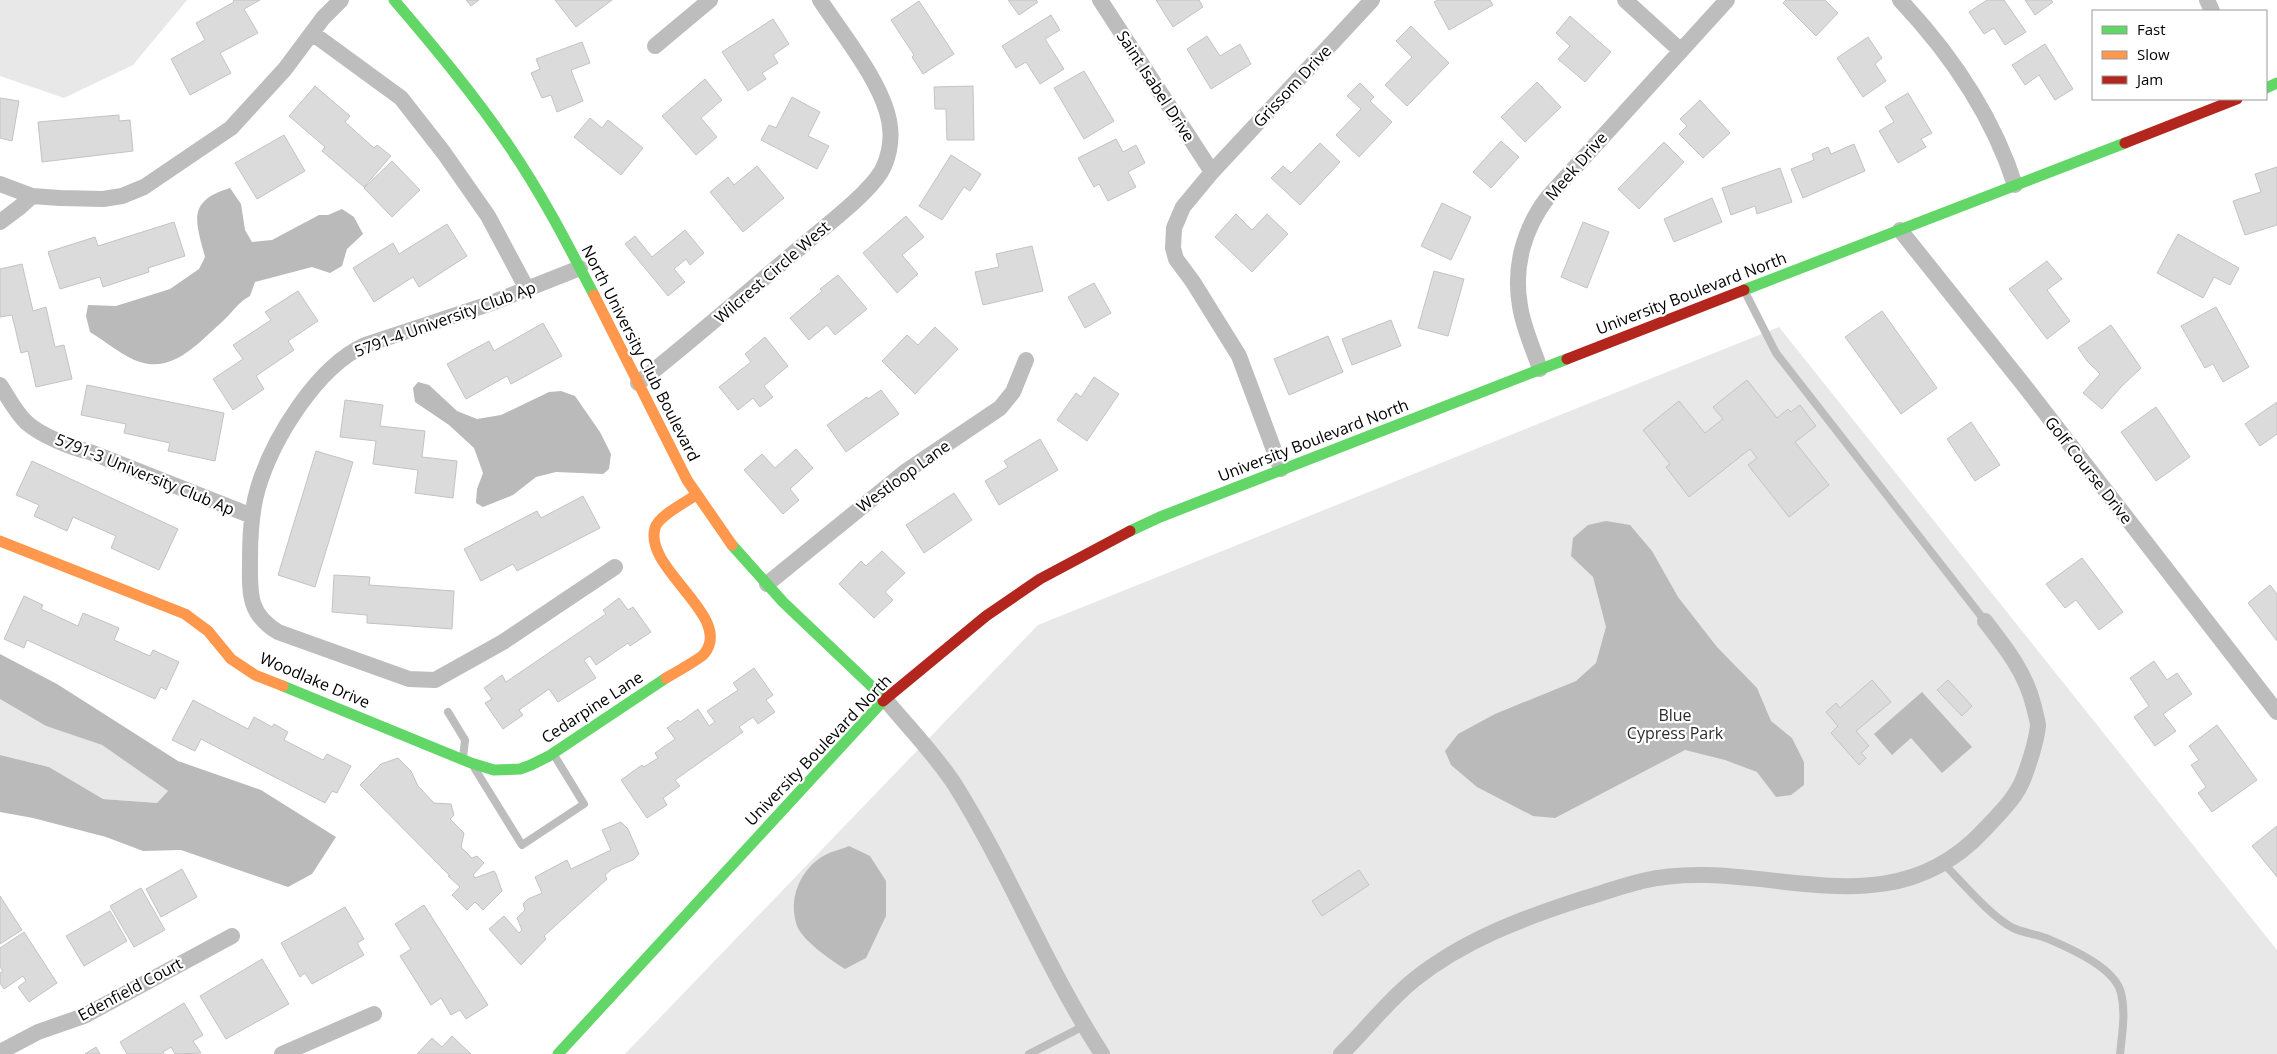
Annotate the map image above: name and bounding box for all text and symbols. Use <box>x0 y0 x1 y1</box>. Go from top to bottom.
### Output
legend <box>2092 10 2267 100</box>
text: Fast <box>2137 19 2166 39</box>
street label: Saint Isabel Drive <box>1112 26 1200 146</box>
street label: Grissom Drive <box>1248 40 1336 132</box>
text: Slow <box>2137 44 2170 64</box>
text: Jam <box>2135 69 2163 89</box>
street label: Meek Drive <box>1540 127 1612 205</box>
street label: Wilcrest Circle West <box>710 216 835 328</box>
street label: North University Club Boulevard <box>577 241 705 465</box>
street label: University Boulevard North <box>1593 246 1789 340</box>
street label: 5791-4 University Club Ap <box>351 276 539 362</box>
street label: University Boulevard North <box>1215 393 1411 487</box>
street label: Golf Course Drive <box>2040 412 2138 528</box>
street label: 5791-3 University Club Ap <box>52 428 238 520</box>
street label: Westloop Lane <box>852 435 954 517</box>
street label: Woodlake Drive <box>257 647 373 713</box>
street label: Cedarpine Lane <box>537 666 647 748</box>
street label: University Boulevard North <box>740 670 896 830</box>
park label: Blue Cypress Park <box>1627 704 1724 744</box>
street label: Edenfield Court <box>74 952 186 1026</box>

